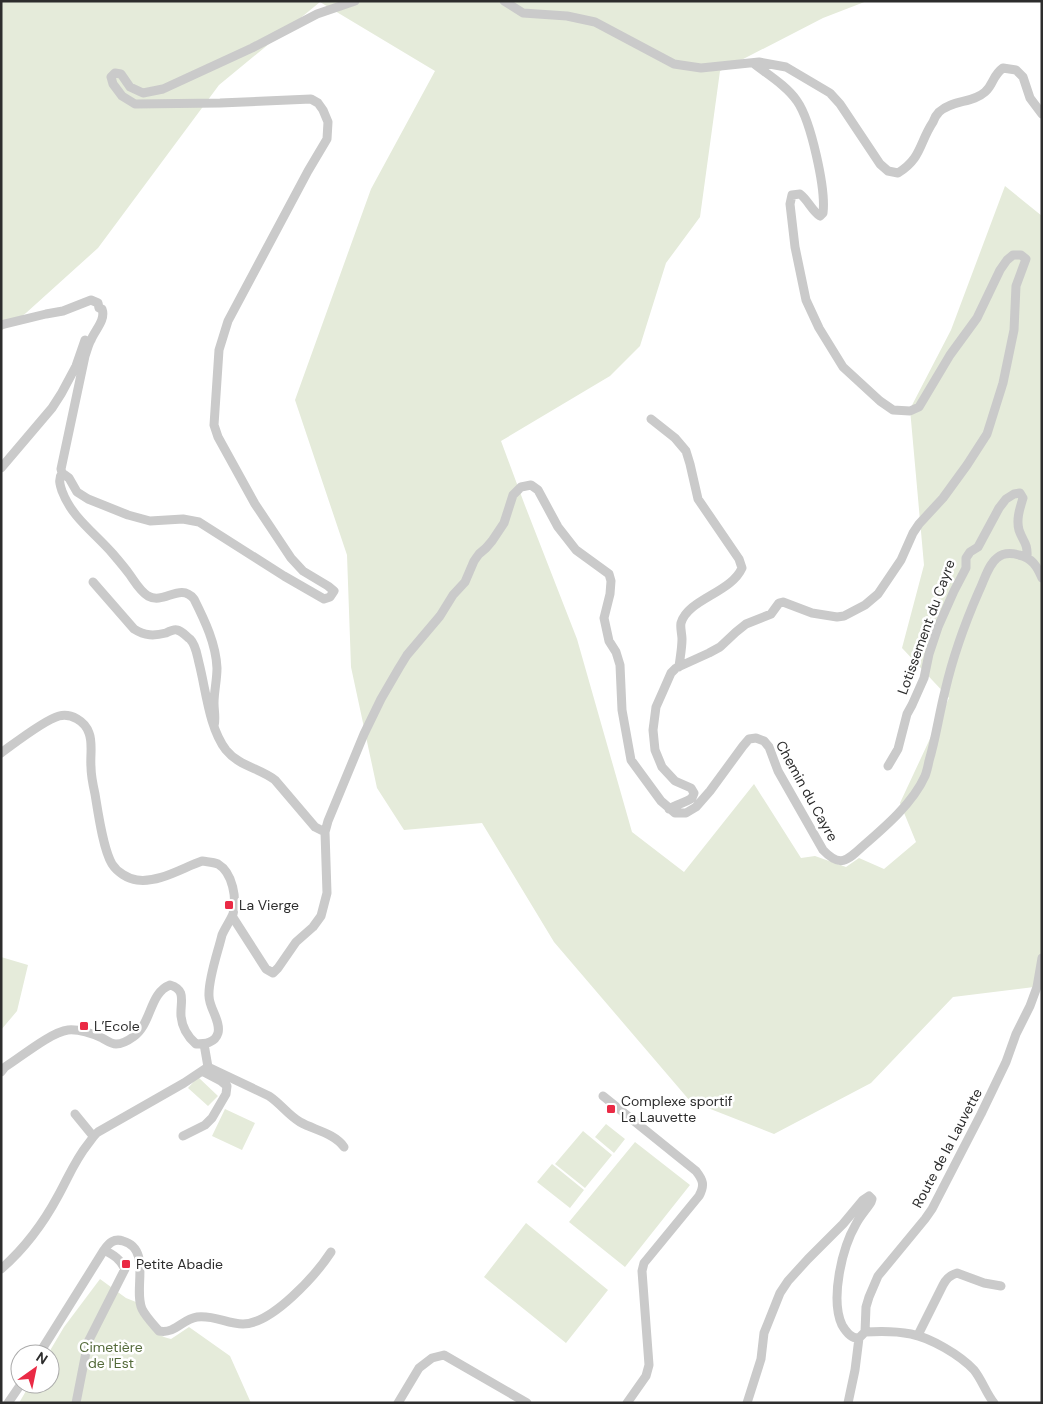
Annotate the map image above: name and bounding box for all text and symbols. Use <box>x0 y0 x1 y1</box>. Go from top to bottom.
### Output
street label: Lotissement du Cayre <box>893 557 959 697</box>
street label: Chemin du Cayre <box>772 738 842 844</box>
place label: La Vierge <box>239 896 299 914</box>
marker: La Vierge <box>223 899 235 911</box>
place label: L’Ecole <box>94 1017 140 1035</box>
marker: L’Ecole <box>78 1020 90 1032</box>
street label: Route de la Lauvette <box>908 1085 986 1211</box>
place label: Complexe sportif La Lauvette <box>621 1092 733 1126</box>
marker: Complexe sportif La Lauvette <box>605 1103 617 1115</box>
place label: Petite Abadie <box>136 1255 223 1273</box>
marker: Petite Abadie <box>120 1258 132 1270</box>
park label: Cimetière de l'Est <box>79 1338 143 1372</box>
north arrow <box>10 1344 60 1394</box>
text: N <box>33 1348 51 1368</box>

